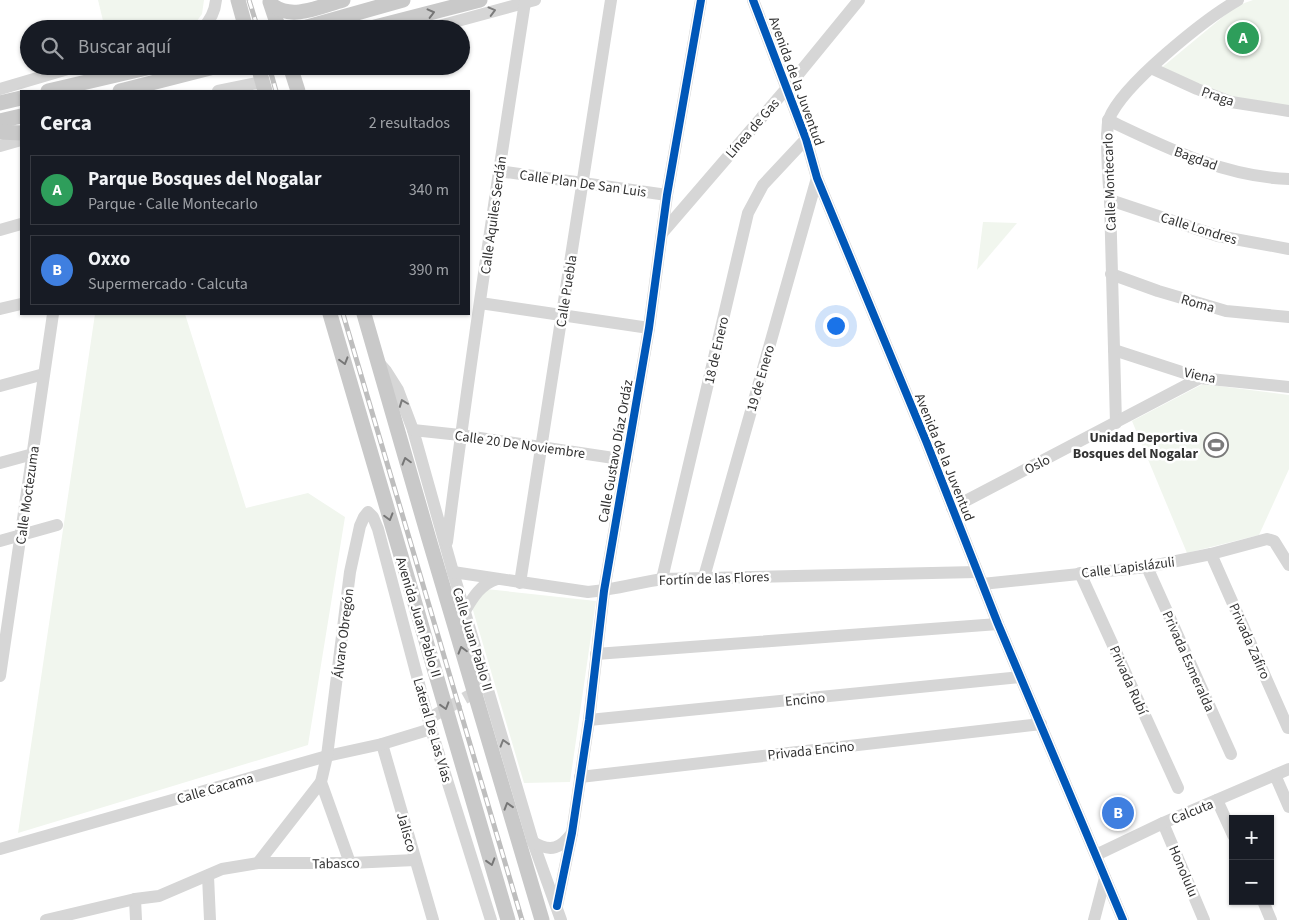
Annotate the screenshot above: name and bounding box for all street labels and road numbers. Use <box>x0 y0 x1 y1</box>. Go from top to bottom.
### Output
street label: Avenida de la Juventud <box>763 14 829 149</box>
street label: Praga <box>1199 82 1237 112</box>
street label: Línea de Gas <box>721 94 785 163</box>
street label: Calle Montecarlo <box>1098 133 1122 231</box>
street label: Bagdad <box>1171 142 1220 176</box>
street label: Calle Aquiles Serdán <box>476 155 512 276</box>
street label: Calle Plan De San Luis <box>518 165 648 203</box>
street label: Calle Londres <box>1158 208 1240 250</box>
street label: Calle Puebla <box>551 254 583 329</box>
street label: Roma <box>1179 290 1217 318</box>
street label: 18 de Enero <box>700 315 734 386</box>
street label: 19 de Enero <box>742 343 780 414</box>
street label: Viena <box>1182 363 1218 389</box>
street label: Calle Gustavo Díaz Ordáz <box>594 378 638 524</box>
street label: Avenida de la Juventud <box>909 391 979 524</box>
street label: Calle 20 De Noviembre <box>453 426 586 464</box>
street label: Calle Moctezuma <box>11 444 45 546</box>
street label: Oslo <box>1021 450 1054 480</box>
street label: Calle Lapislázuli <box>1080 552 1176 584</box>
street label: Avenida Juan Pablo II <box>390 555 446 680</box>
street label: Fortín de las Flores <box>659 567 770 591</box>
street label: Calle Juan Pablo II <box>447 585 497 693</box>
street label: Álvaro Obregón <box>329 587 359 679</box>
street label: Privada Zafiro <box>1223 600 1275 683</box>
street label: Privada Esmeralda <box>1157 608 1219 715</box>
street label: Privada Rubí <box>1104 643 1152 719</box>
street label: Lateral De Las Vías <box>408 676 457 785</box>
street label: Encino <box>784 688 826 712</box>
street label: Privada Encino <box>767 736 856 766</box>
street label: Calle Cacama <box>175 768 256 809</box>
street label: Calcuta <box>1168 794 1217 829</box>
street label: Jalisco <box>391 810 421 854</box>
street label: Honolulu <box>1163 842 1203 900</box>
street label: Tabasco <box>312 854 360 874</box>

